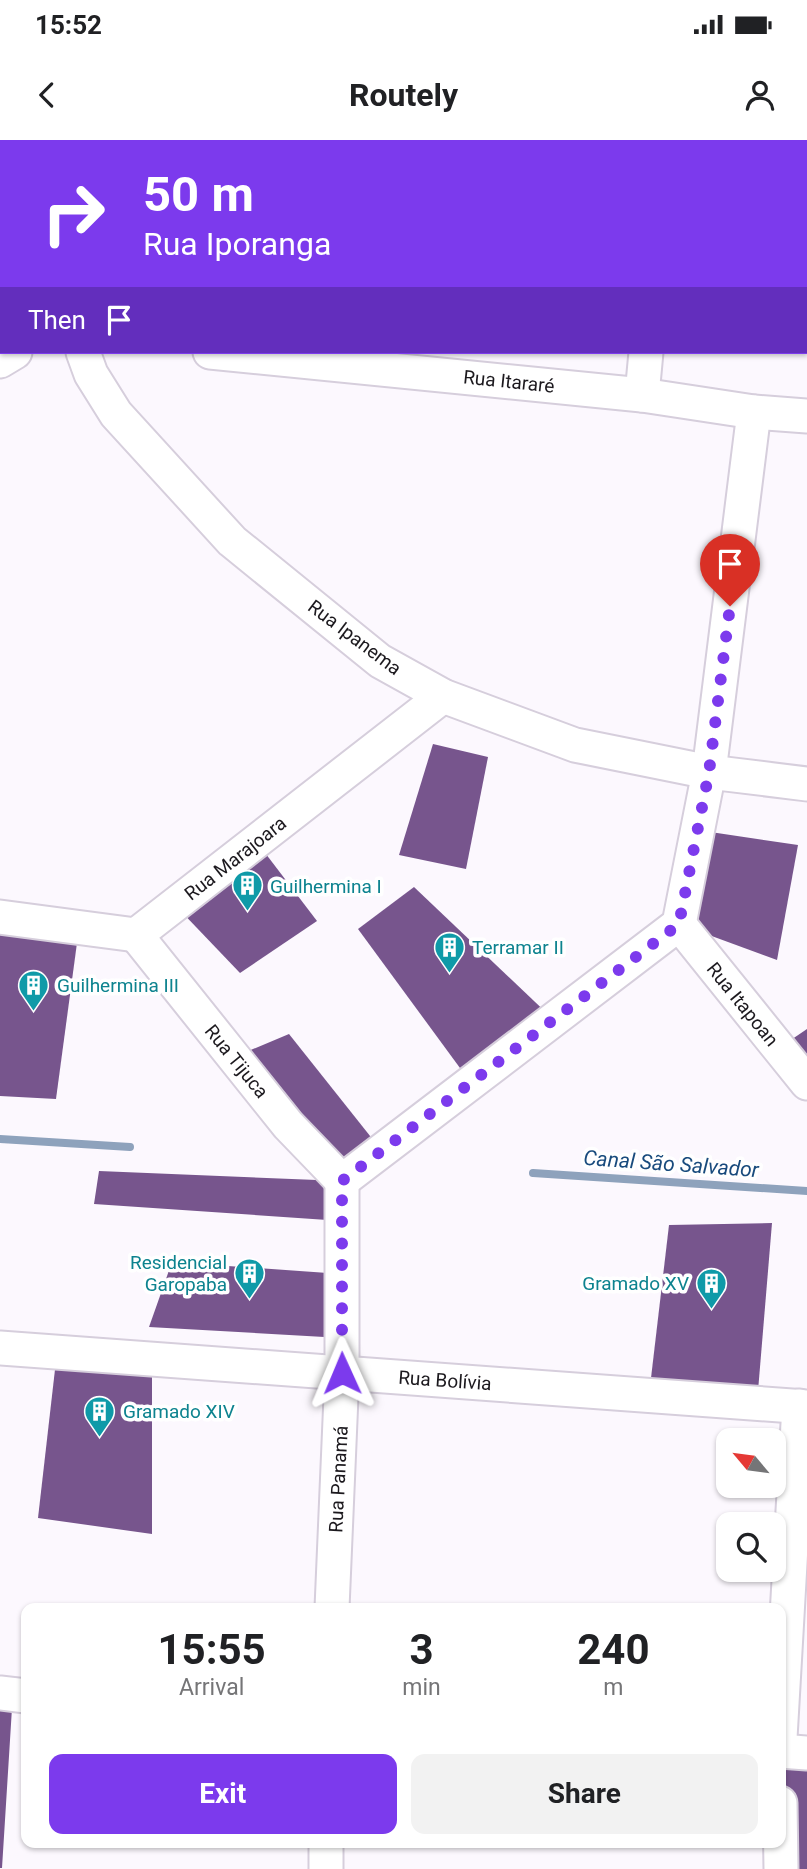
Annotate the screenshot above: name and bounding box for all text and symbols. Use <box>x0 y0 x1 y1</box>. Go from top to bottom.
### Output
text: 15:52 <box>35 10 102 40</box>
icon: back <box>28 76 66 114</box>
text: Routely <box>349 76 458 114</box>
icon: person <box>741 76 779 114</box>
text: 50 m <box>143 166 254 223</box>
icon: right <box>28 168 119 259</box>
text: Rua Iporanga <box>143 225 331 263</box>
icon: arrive <box>100 301 138 339</box>
text: Then <box>28 305 86 335</box>
street label: Rua Itararé <box>462 365 556 398</box>
pin <box>700 534 760 606</box>
icon: arrive <box>711 545 749 583</box>
street label: Rua Ipanema <box>303 595 406 680</box>
street label: Rua Marajoara <box>180 812 291 905</box>
building icon: Guilhermina I <box>230 869 264 913</box>
place label: Guilhermina I <box>270 875 382 898</box>
building icon: Terramar II <box>432 930 466 974</box>
place label: Terramar II <box>472 936 564 959</box>
street label: Rua Itapoan <box>702 958 783 1051</box>
building icon: Guilhermina III <box>17 968 51 1012</box>
place label: Guilhermina III <box>57 974 179 997</box>
street label: Rua Tijuca <box>200 1020 273 1103</box>
water label: Canal São Salvador <box>583 1146 761 1182</box>
place label: Residencial Garopaba <box>130 1251 227 1296</box>
building icon: Residencial Garopaba <box>233 1256 267 1300</box>
building icon: Gramado XV <box>695 1266 729 1310</box>
place label: Gramado XV <box>582 1272 689 1295</box>
position arrow <box>305 1336 379 1410</box>
street label: Rua Bolívia <box>398 1366 492 1395</box>
building icon: Gramado XIV <box>83 1394 117 1438</box>
place label: Gramado XIV <box>123 1400 235 1423</box>
street label: Rua Panamá <box>324 1425 353 1533</box>
north arrow <box>716 1428 786 1498</box>
map controls <box>716 1428 786 1582</box>
button: search <box>716 1512 786 1582</box>
text: 15:55 <box>158 1625 266 1674</box>
text: 3 <box>409 1625 434 1674</box>
text: 240 <box>577 1625 650 1674</box>
text: Arrival <box>179 1674 244 1701</box>
text: min <box>402 1674 441 1701</box>
text: m <box>603 1674 623 1701</box>
button: Exit <box>49 1754 397 1834</box>
button: Share <box>411 1754 758 1834</box>

